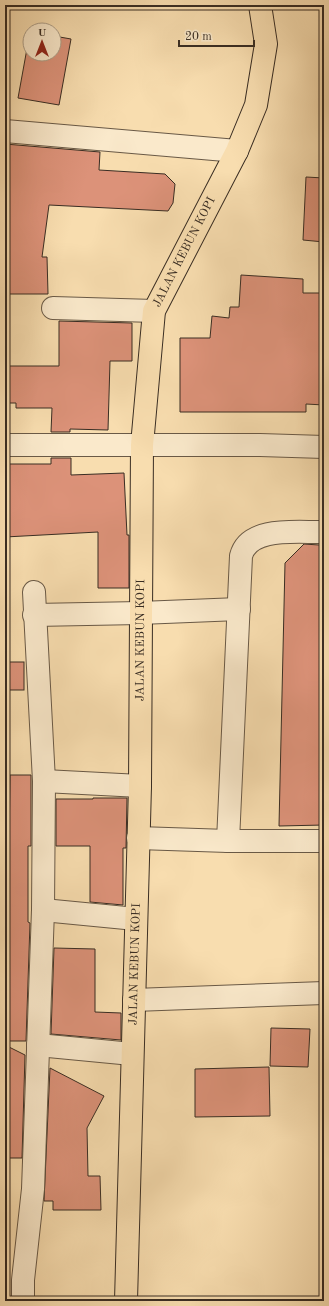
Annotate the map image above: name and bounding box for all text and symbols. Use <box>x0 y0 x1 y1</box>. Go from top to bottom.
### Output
north arrow <box>22 22 62 62</box>
scale bar <box>179 22 254 48</box>
text: U <box>38 28 47 39</box>
text: 20 m <box>185 31 212 43</box>
street label: JALAN KEBUN KOPI <box>151 195 218 309</box>
street label: JALAN KEBUN KOPI <box>134 579 147 701</box>
street label: JALAN KEBUN KOPI <box>128 903 143 1025</box>

